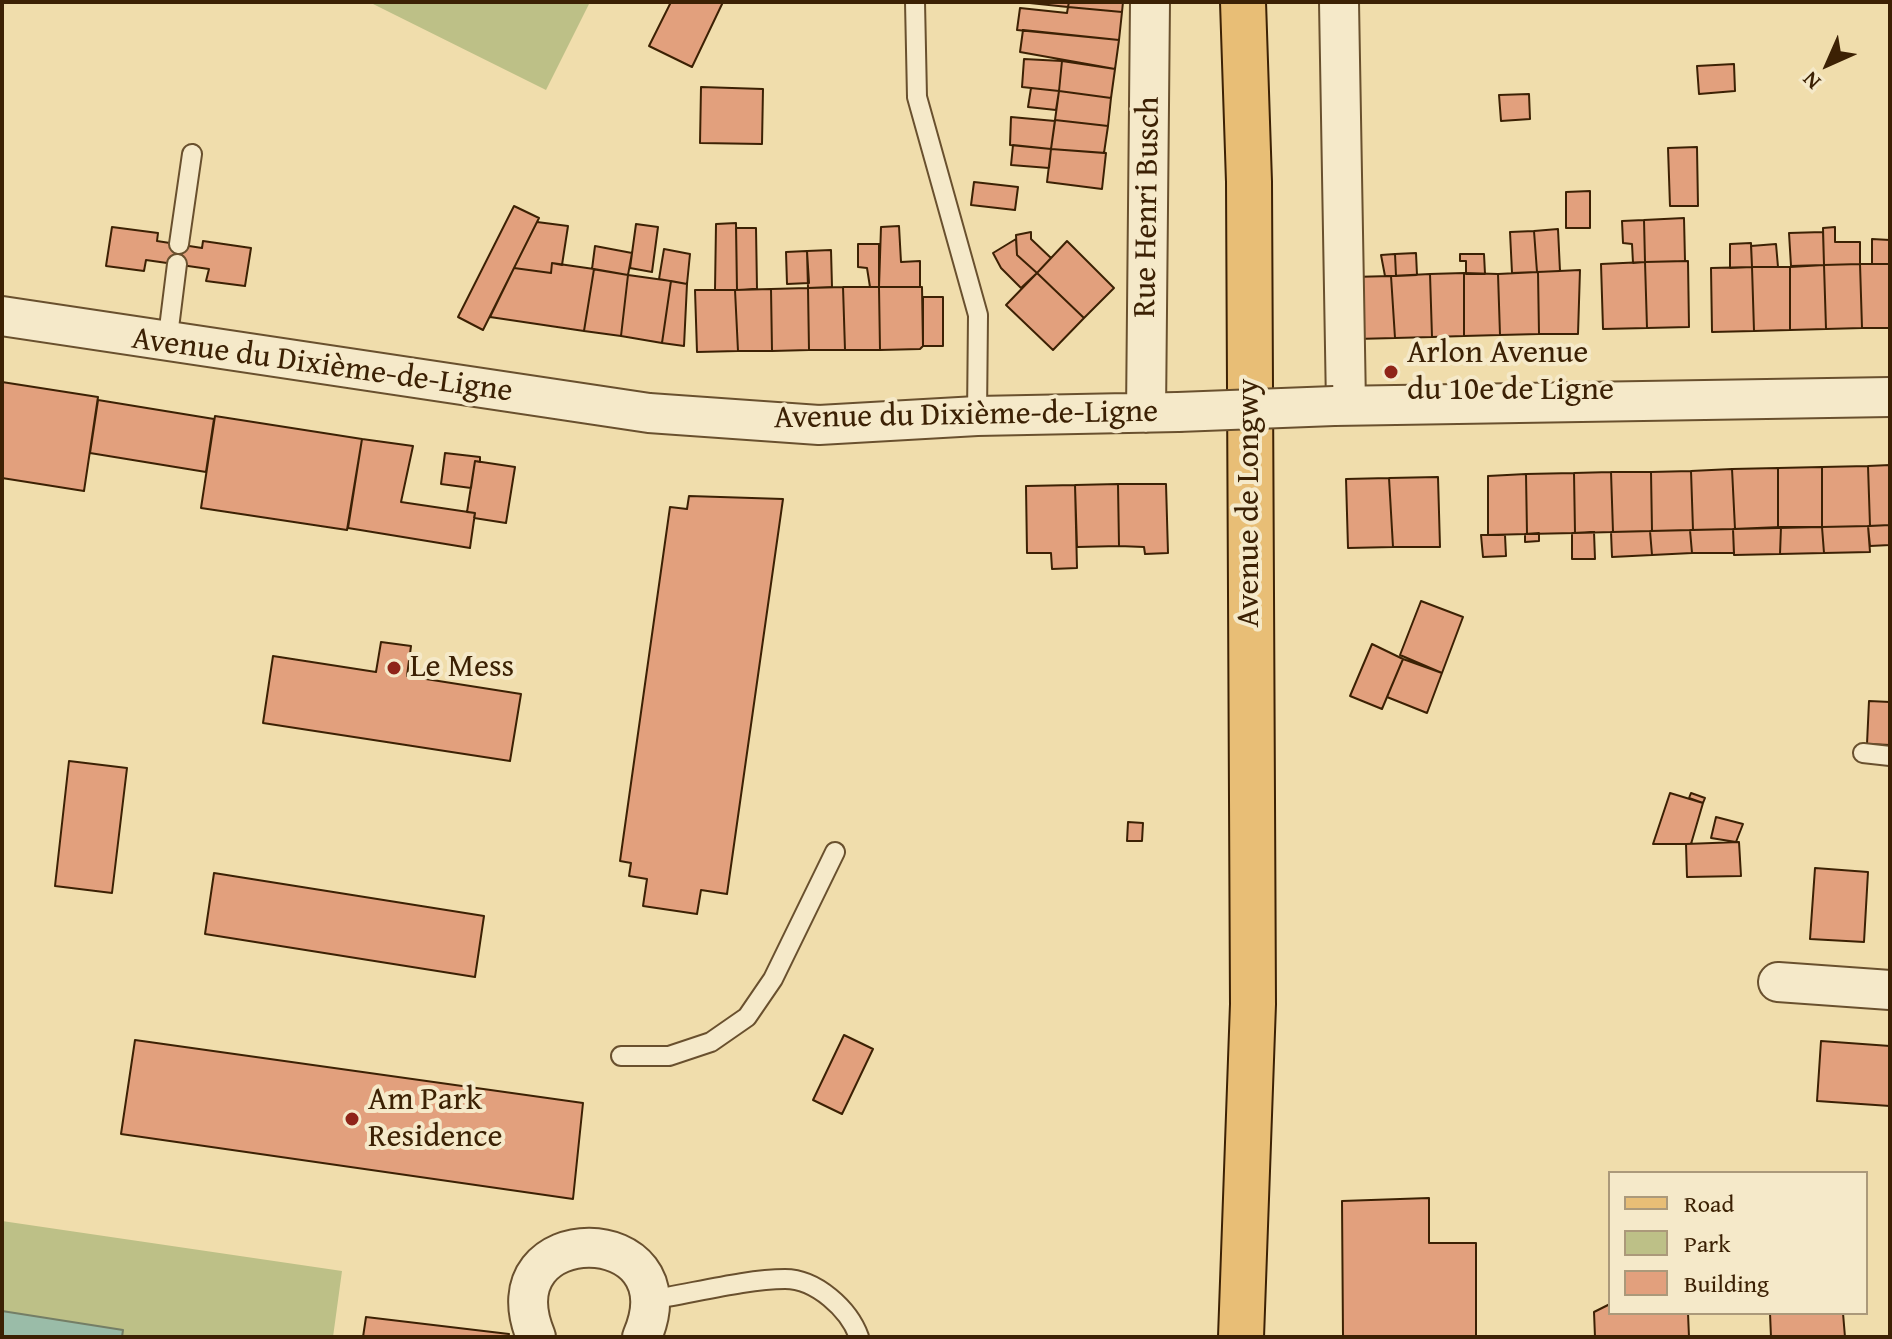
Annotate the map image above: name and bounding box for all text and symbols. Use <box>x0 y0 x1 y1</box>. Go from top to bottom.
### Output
north arrow <box>1788 24 1868 104</box>
text: N <box>1795 64 1828 97</box>
street label: Rue Henri Busch <box>1127 96 1169 318</box>
street label: Avenue du Dixième-de-Ligne <box>129 320 515 412</box>
place label: Arlon Avenue du 10e de Ligne <box>1407 335 1614 410</box>
marker: Arlon Avenue du 10e de Ligne <box>1382 363 1400 381</box>
street label: Avenue de Longwy <box>1231 379 1269 627</box>
street label: Avenue du Dixième-de-Ligne <box>774 393 1158 439</box>
place label: Le Mess <box>410 649 514 687</box>
marker: Le Mess <box>385 659 403 677</box>
place label: Am Park Residence <box>368 1082 502 1157</box>
marker: Am Park Residence <box>343 1110 361 1128</box>
legend <box>1608 1171 1868 1315</box>
text: Road <box>1684 1186 1734 1221</box>
text: Park <box>1684 1226 1730 1261</box>
text: Building <box>1684 1266 1769 1301</box>

